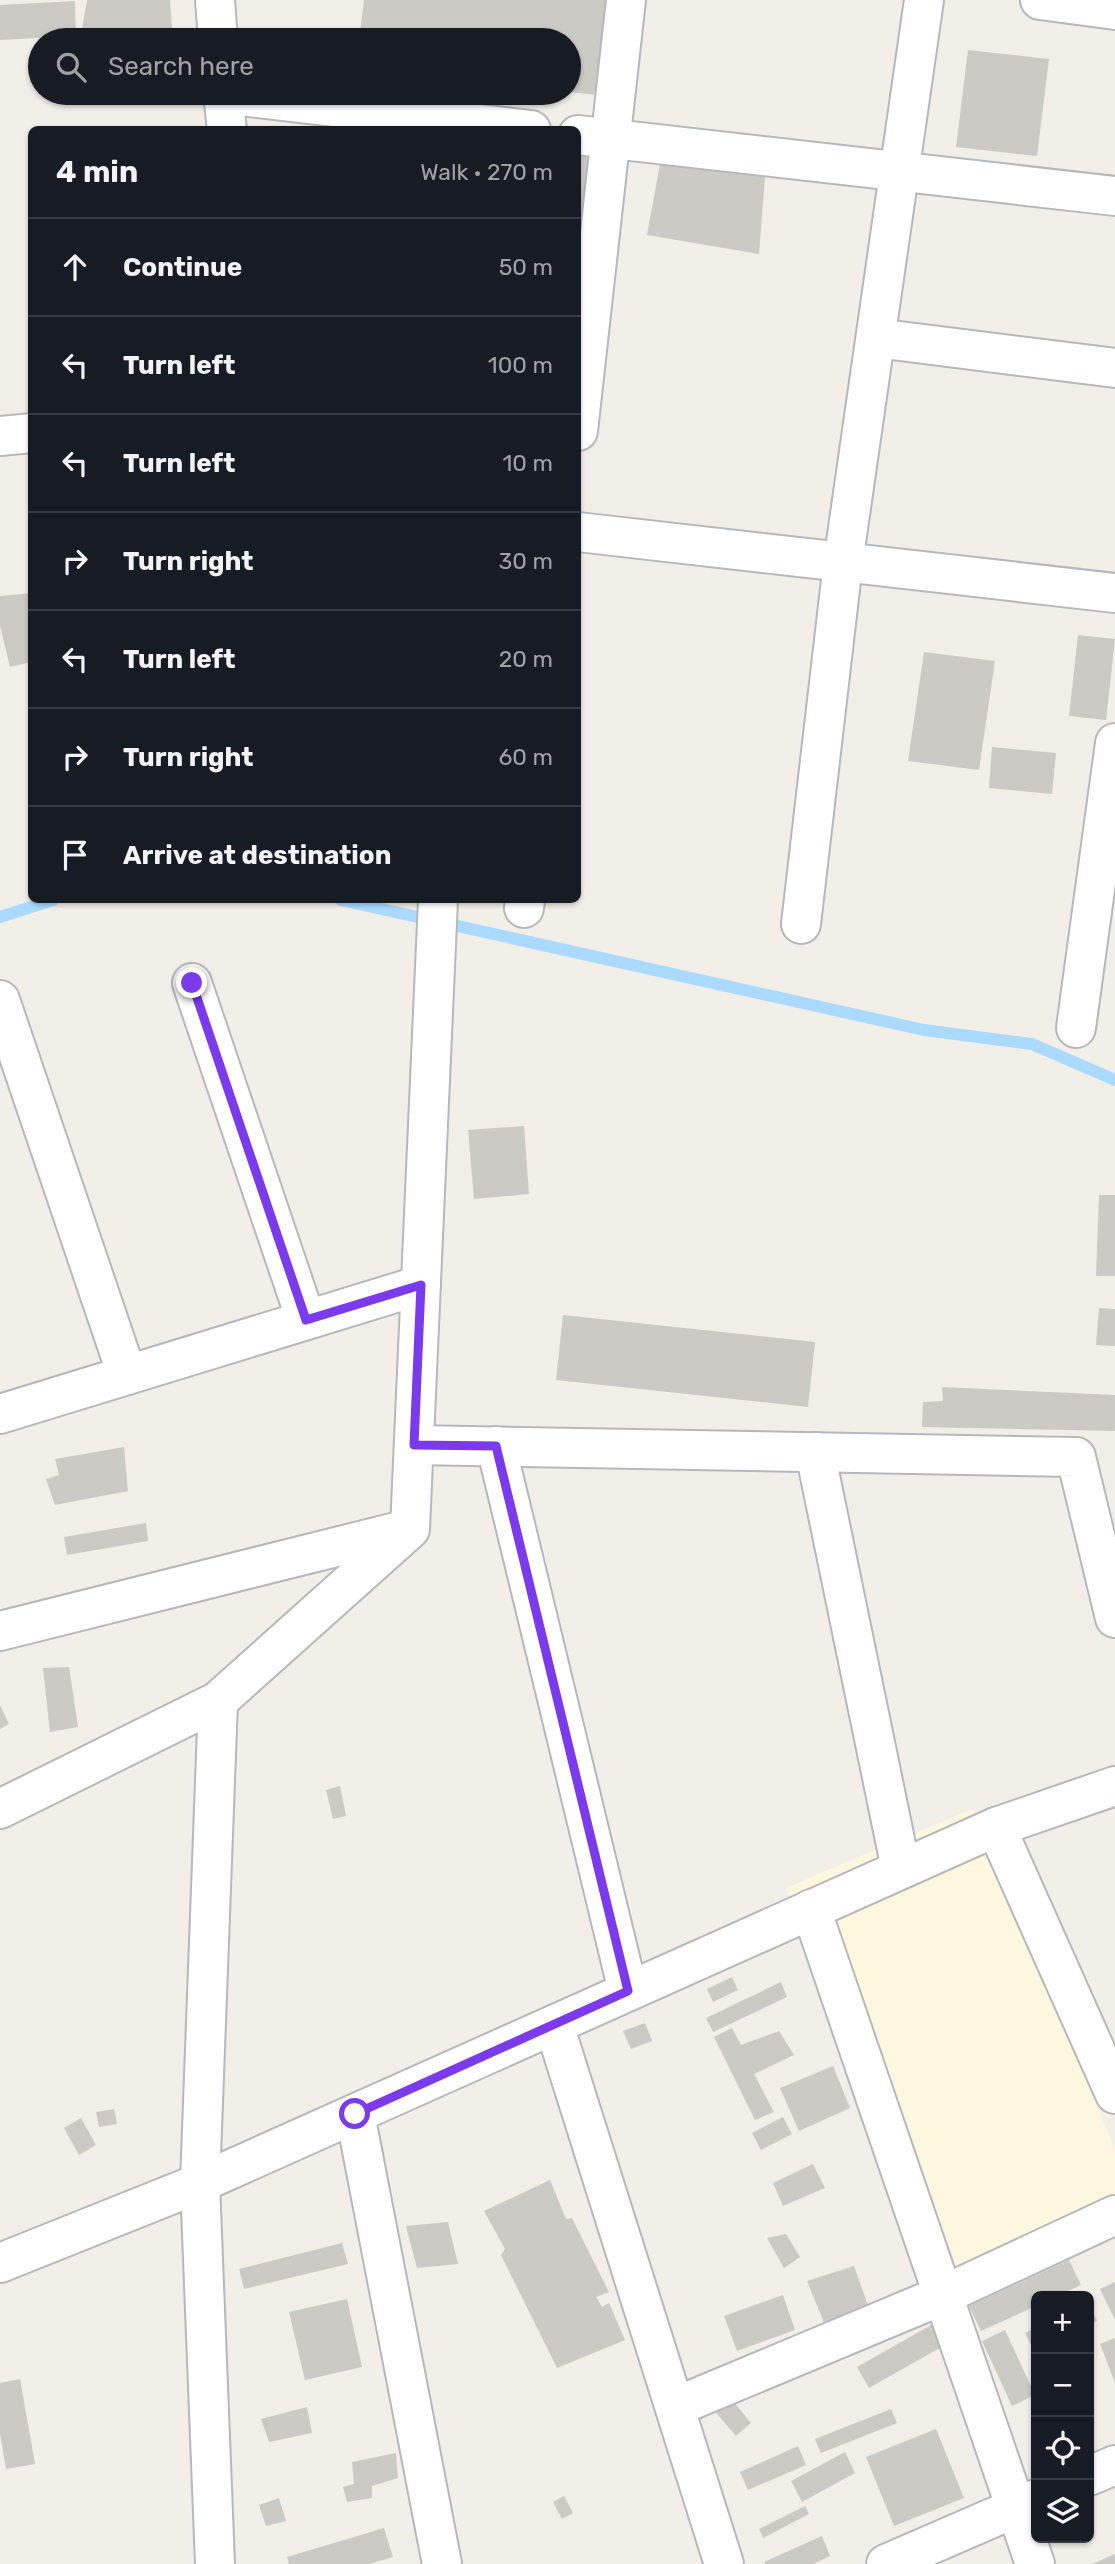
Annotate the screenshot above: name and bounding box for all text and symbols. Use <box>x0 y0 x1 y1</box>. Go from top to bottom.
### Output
search box <box>28 28 581 105</box>
icon: search <box>52 48 90 86</box>
text: Search here <box>108 51 254 82</box>
text: 4 min <box>56 154 138 190</box>
text: Walk · 270 m <box>420 158 553 186</box>
icon: ahead <box>56 248 94 286</box>
text: Continue <box>123 252 242 283</box>
text: 50 m <box>499 253 553 281</box>
icon: left <box>56 346 94 384</box>
text: Turn left <box>123 350 235 381</box>
text: 100 m <box>488 351 553 379</box>
icon: left <box>56 444 94 482</box>
text: Turn left <box>123 448 235 479</box>
text: 10 m <box>502 449 553 477</box>
icon: right <box>56 542 94 580</box>
text: Turn right <box>123 546 253 577</box>
text: 30 m <box>498 547 553 575</box>
icon: left <box>56 640 94 678</box>
text: Turn left <box>123 644 235 675</box>
text: 20 m <box>499 645 553 673</box>
icon: right <box>56 738 94 776</box>
text: Turn right <box>123 742 253 773</box>
text: 60 m <box>498 743 553 771</box>
icon: arrive <box>56 836 94 874</box>
text: Arrive at destination <box>123 840 391 871</box>
route end <box>176 967 207 998</box>
route start <box>339 2098 370 2129</box>
map controls <box>1031 2291 1094 2543</box>
button: + <box>1031 2291 1094 2354</box>
button: − <box>1031 2354 1094 2417</box>
button: locate <box>1031 2417 1094 2480</box>
button: layers <box>1031 2480 1094 2543</box>

